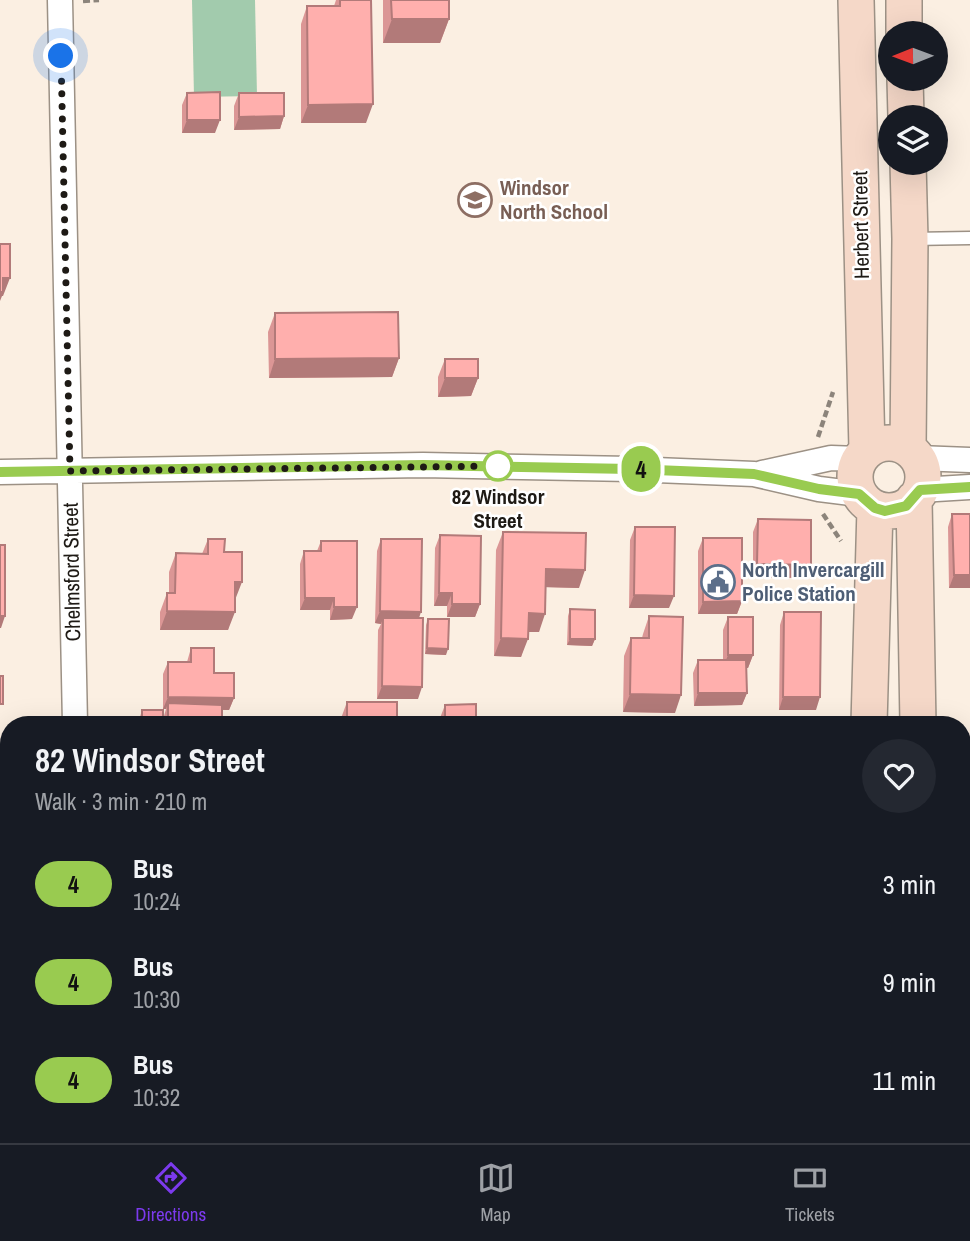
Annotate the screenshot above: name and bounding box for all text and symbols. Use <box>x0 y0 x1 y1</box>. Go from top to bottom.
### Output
north arrow <box>878 21 948 91</box>
map controls <box>878 21 948 175</box>
your location <box>43 38 78 73</box>
button: layers <box>878 105 948 175</box>
street label: Herbert Street <box>845 170 876 279</box>
place label: Windsor North School <box>500 173 608 226</box>
school or university icon: Windsor North School <box>456 181 494 219</box>
line badge: 4 <box>618 446 664 492</box>
marker: 82 Windsor Street <box>483 451 513 481</box>
text: 4 <box>636 453 646 485</box>
place label: 82 Windsor Street <box>452 482 545 535</box>
street label: Chelmsford Street <box>56 502 87 642</box>
place label: North Invercargill Police Station <box>742 555 885 608</box>
public building icon: North Invercargill Police Station <box>699 563 737 601</box>
text: 82 Windsor Street <box>35 738 265 782</box>
button: heart <box>862 739 936 813</box>
text: Walk · 3 min · 210 m <box>35 786 207 817</box>
text: Bus <box>133 851 173 886</box>
text: 3 min <box>883 867 936 902</box>
text: 4 <box>68 868 79 900</box>
text: 10:24 <box>133 886 180 917</box>
text: Bus <box>133 949 173 984</box>
text: 9 min <box>883 965 936 1000</box>
text: 4 <box>68 966 79 998</box>
text: 10:30 <box>133 984 180 1015</box>
text: Bus <box>133 1047 173 1082</box>
text: 11 min <box>872 1063 936 1098</box>
text: 4 <box>68 1064 79 1096</box>
text: 10:32 <box>133 1082 180 1113</box>
tab: Directions <box>135 1159 206 1227</box>
tab: Map <box>477 1159 515 1227</box>
tab: Tickets <box>785 1159 835 1227</box>

